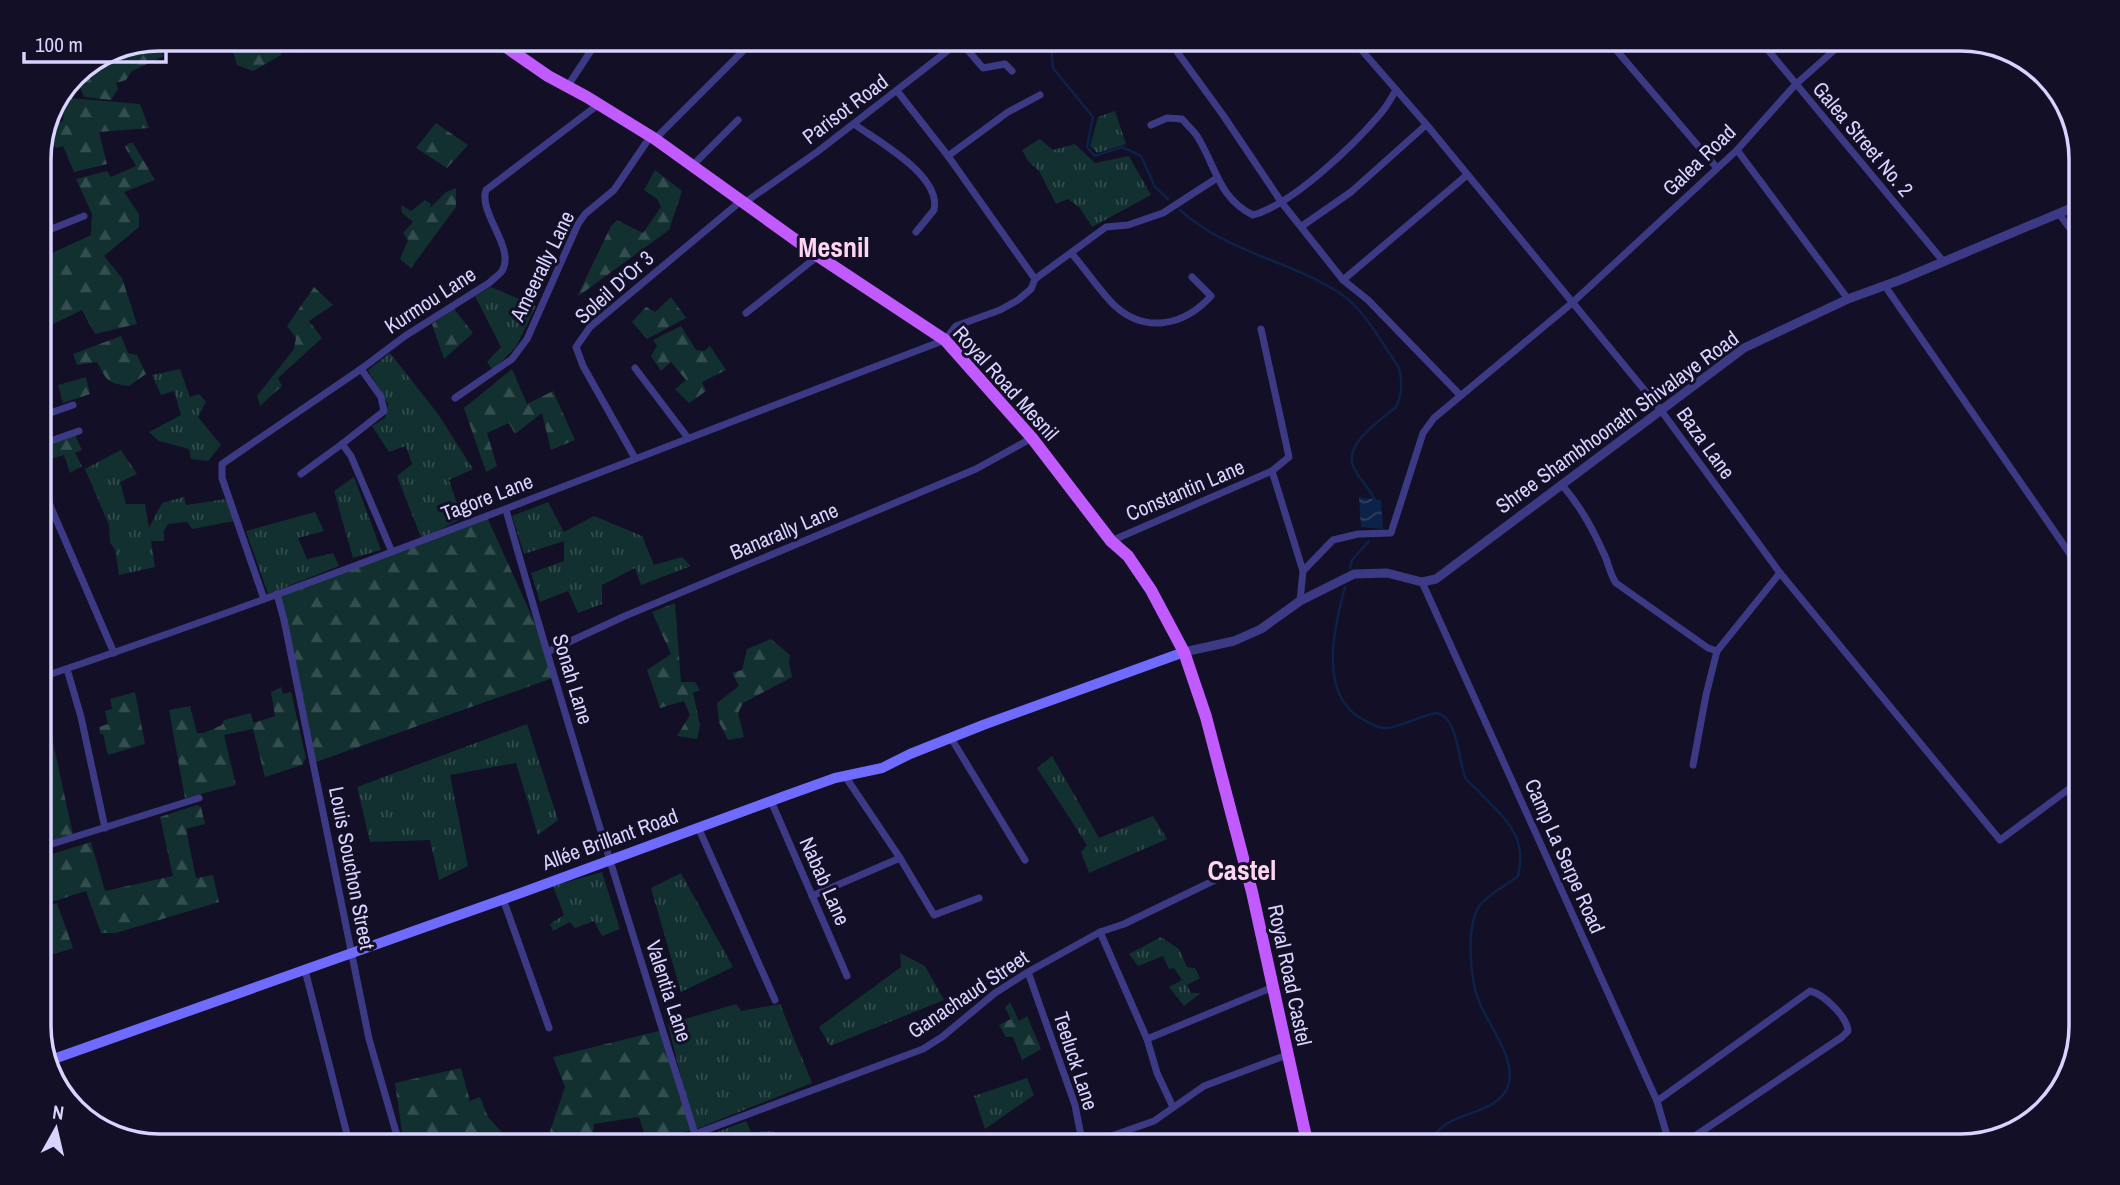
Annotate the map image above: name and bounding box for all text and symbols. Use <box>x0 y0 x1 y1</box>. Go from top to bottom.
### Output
scale bar <box>24 21 166 65</box>
text: 100 m <box>35 30 83 59</box>
street label: Parisot Road <box>796 67 894 151</box>
street label: Galea Street No. 2 <box>1806 75 1920 203</box>
street label: Galea Road <box>1656 118 1742 202</box>
street label: Ameerally Lane <box>502 206 581 327</box>
district label: Mesnil <box>798 228 870 266</box>
street label: Soleil D'Or 3 <box>568 244 660 330</box>
street label: Kurmou Lane <box>379 260 481 340</box>
street label: Royal Road Mesnil <box>947 319 1065 447</box>
street label: Shree Shambhoonath Shivalaye Road <box>1490 324 1744 520</box>
street label: Baza Lane <box>1670 401 1742 485</box>
street label: Constantin Lane <box>1121 452 1249 528</box>
street label: Tagore Lane <box>437 466 537 528</box>
street label: Banarally Lane <box>725 495 843 567</box>
street label: Sonah Lane <box>546 630 600 728</box>
street label: Camp La Serpe Road <box>1518 774 1612 938</box>
street label: Louis Souchon Street <box>322 784 382 952</box>
street label: Allée Brillant Road <box>537 801 682 877</box>
street label: Nabab Lane <box>793 832 857 930</box>
district label: Castel <box>1208 851 1276 889</box>
street label: Royal Road Castel <box>1261 902 1319 1048</box>
street label: Valentia Lane <box>639 937 699 1045</box>
street label: Ganachaud Street <box>902 943 1034 1045</box>
street label: Teeluck Lane <box>1047 1008 1105 1114</box>
north arrow <box>21 1094 91 1164</box>
text: N <box>51 1099 66 1126</box>

